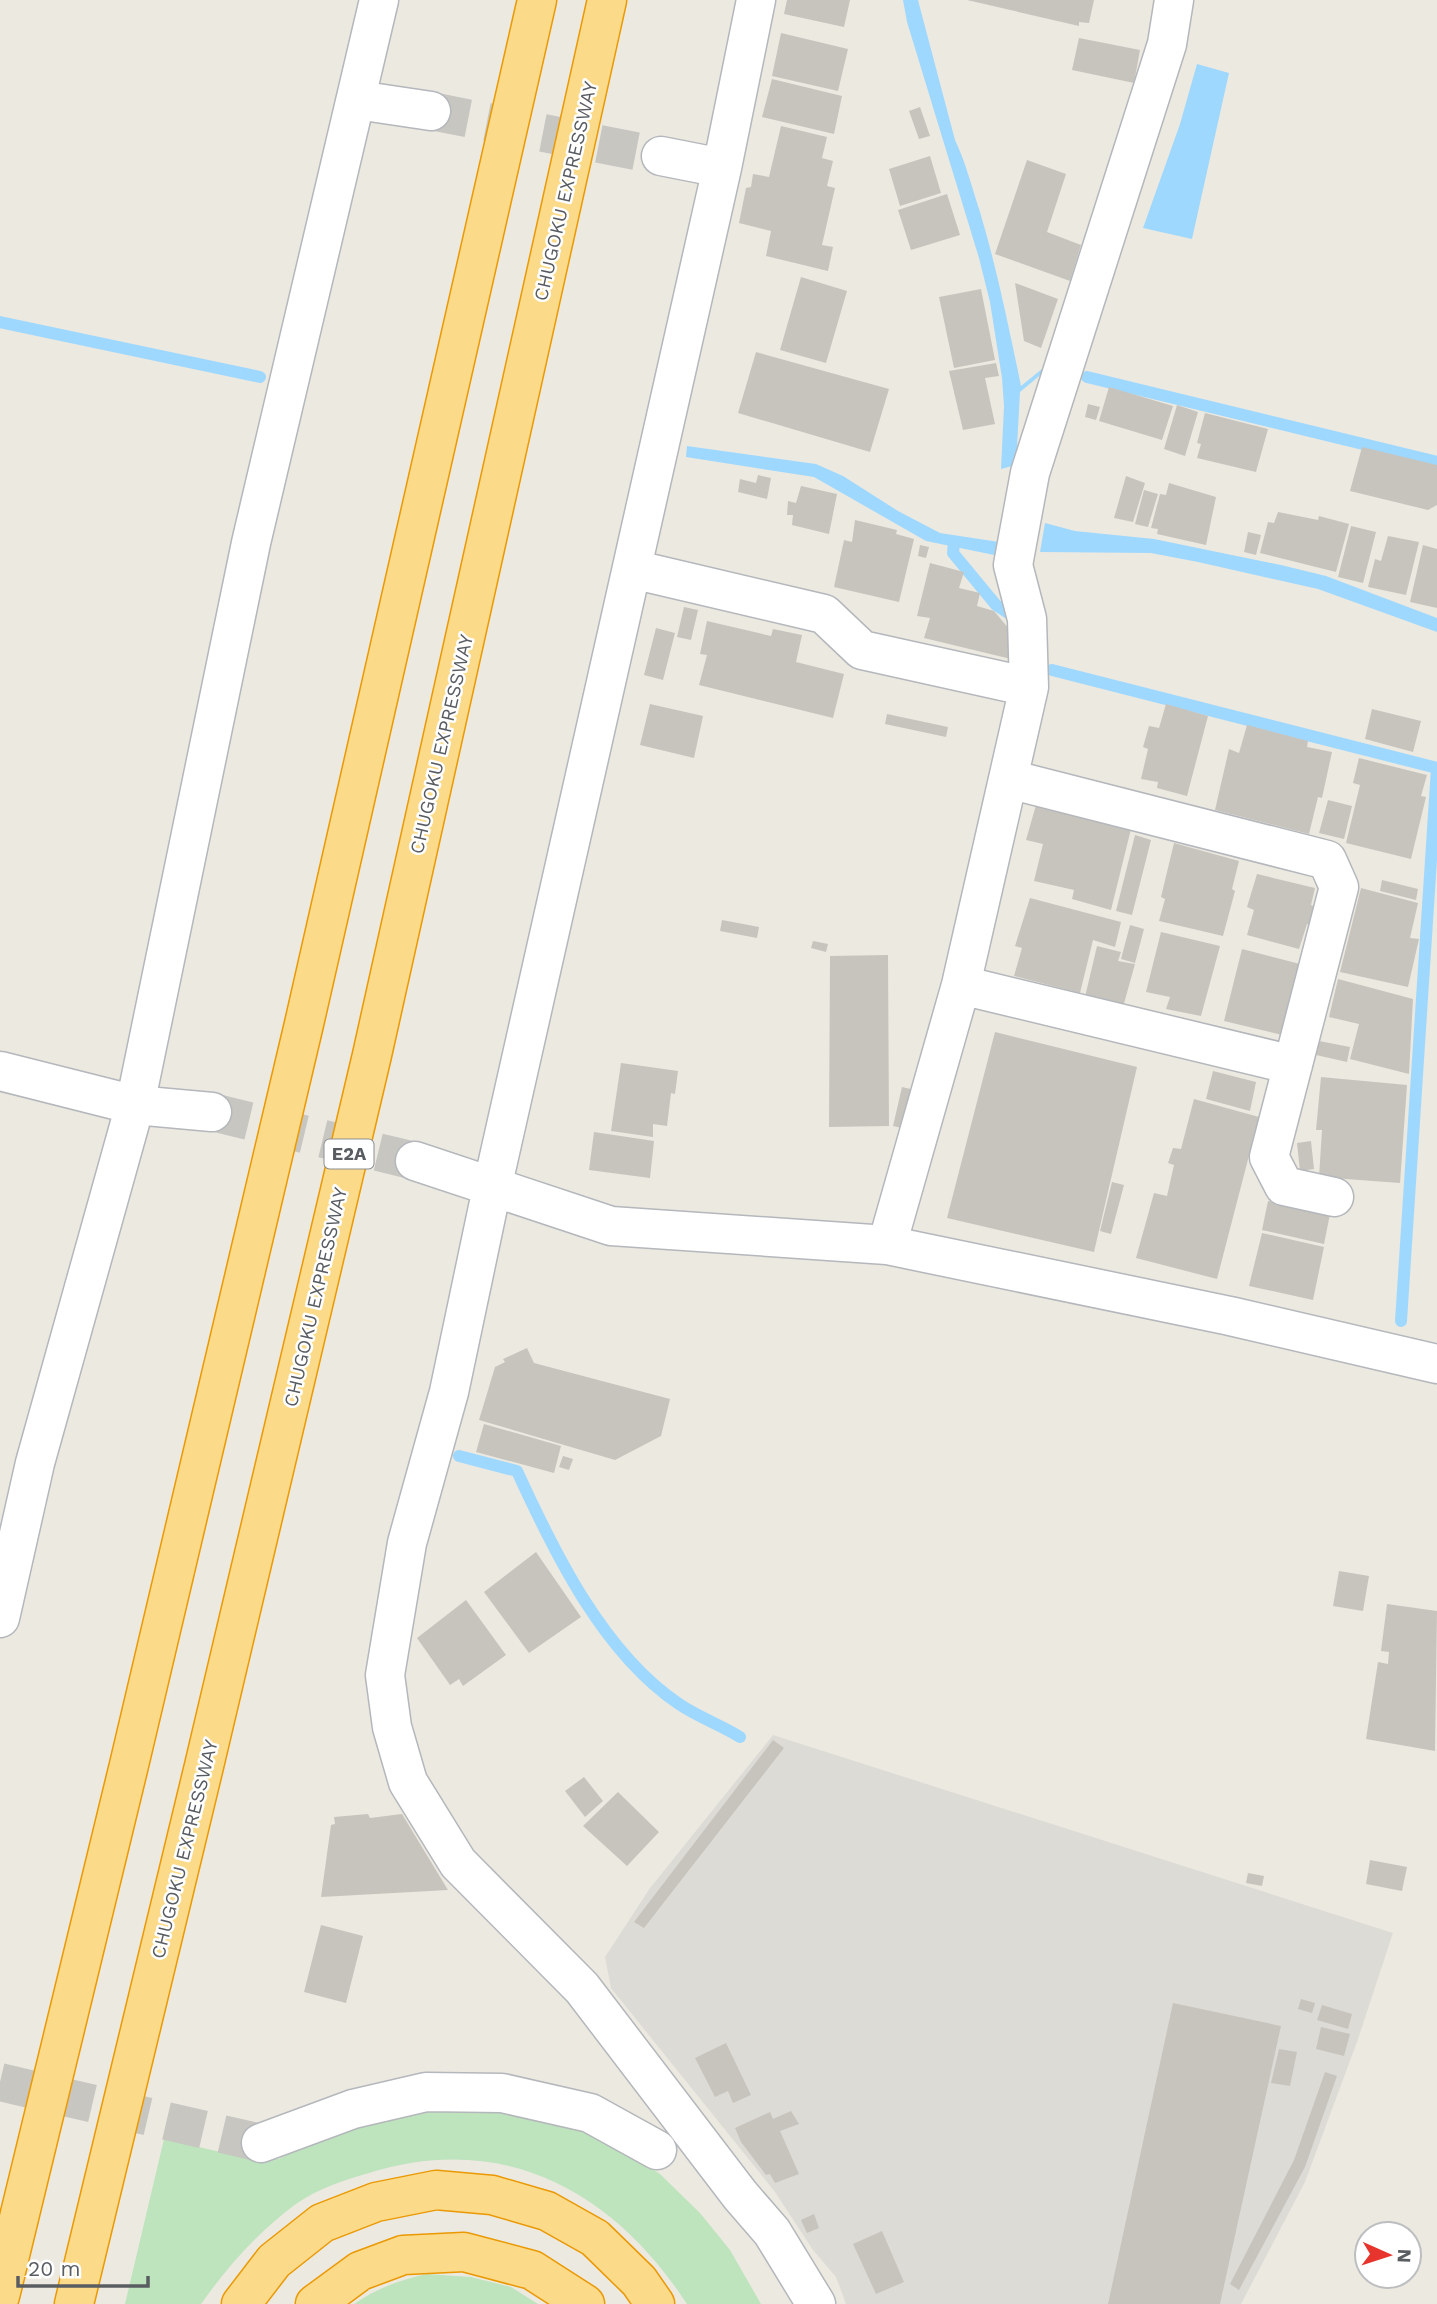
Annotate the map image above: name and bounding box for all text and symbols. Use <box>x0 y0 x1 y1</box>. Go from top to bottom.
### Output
street label: CHUGOKU EXPRESSWAY <box>529 79 602 303</box>
street label: CHUGOKU EXPRESSWAY <box>405 632 478 856</box>
road number: E2A <box>324 1140 374 1168</box>
street label: CHUGOKU EXPRESSWAY <box>279 1185 352 1409</box>
street label: CHUGOKU EXPRESSWAY <box>146 1737 223 1961</box>
north arrow <box>1353 2220 1423 2290</box>
scale bar <box>18 2244 147 2288</box>
text: N <box>1393 2248 1416 2264</box>
text: 20 m <box>28 2256 80 2281</box>

